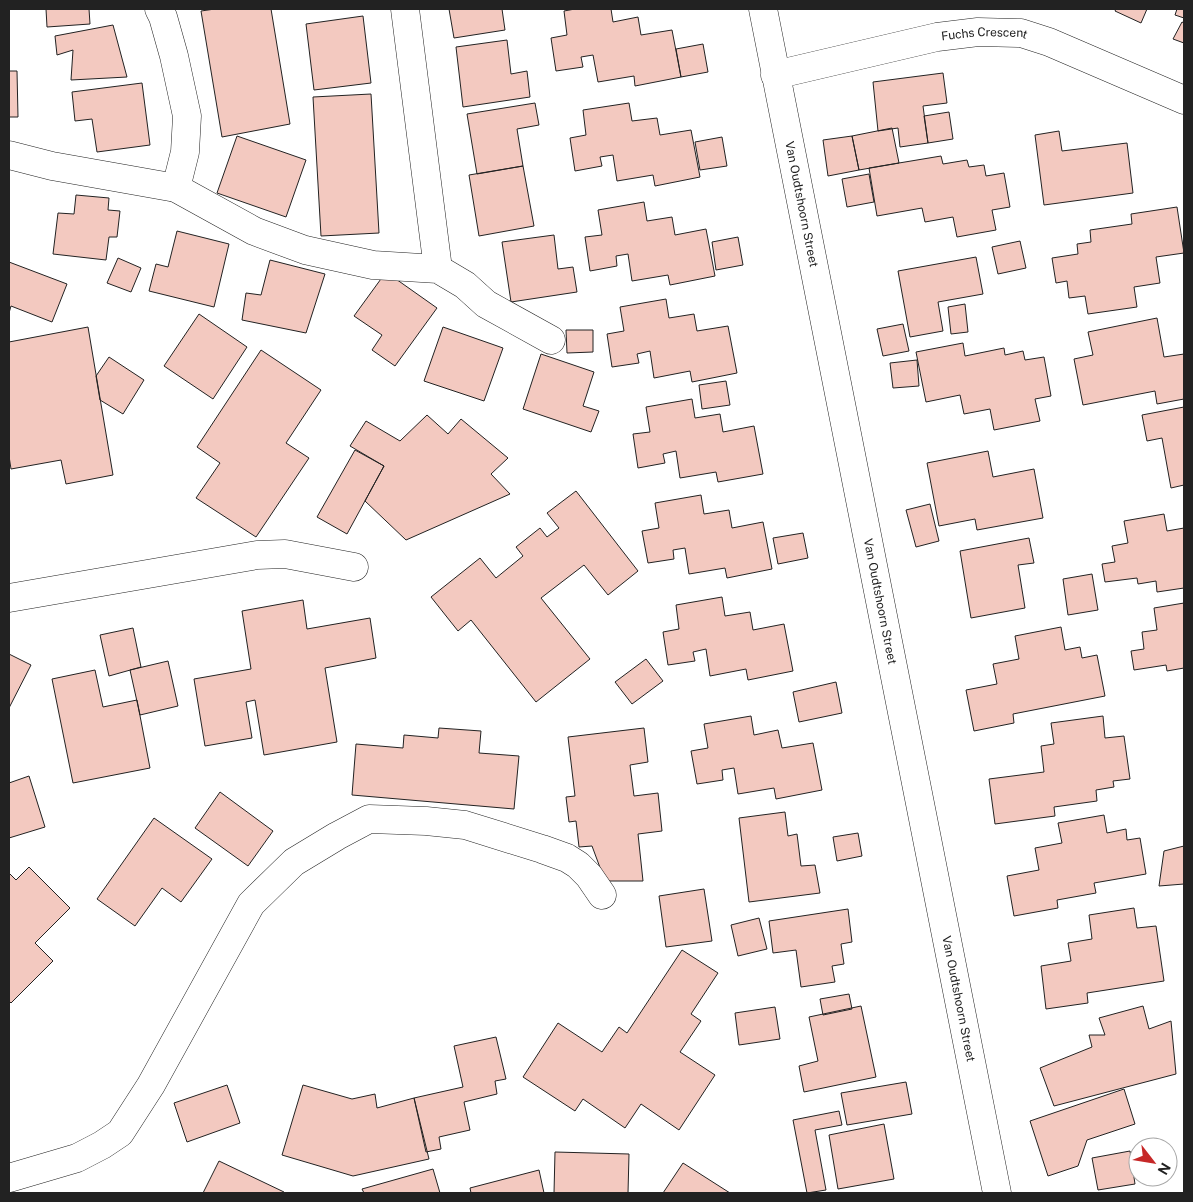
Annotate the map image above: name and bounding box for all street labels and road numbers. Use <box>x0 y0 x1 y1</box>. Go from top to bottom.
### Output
street label: Fuchs Crescent <box>940 25 1030 43</box>
street label: Van Oudtshoorn Street <box>782 140 821 269</box>
street label: Van Oudtshoorn Street <box>861 537 899 666</box>
street label: Van Oudtshoorn Street <box>939 935 978 1063</box>

